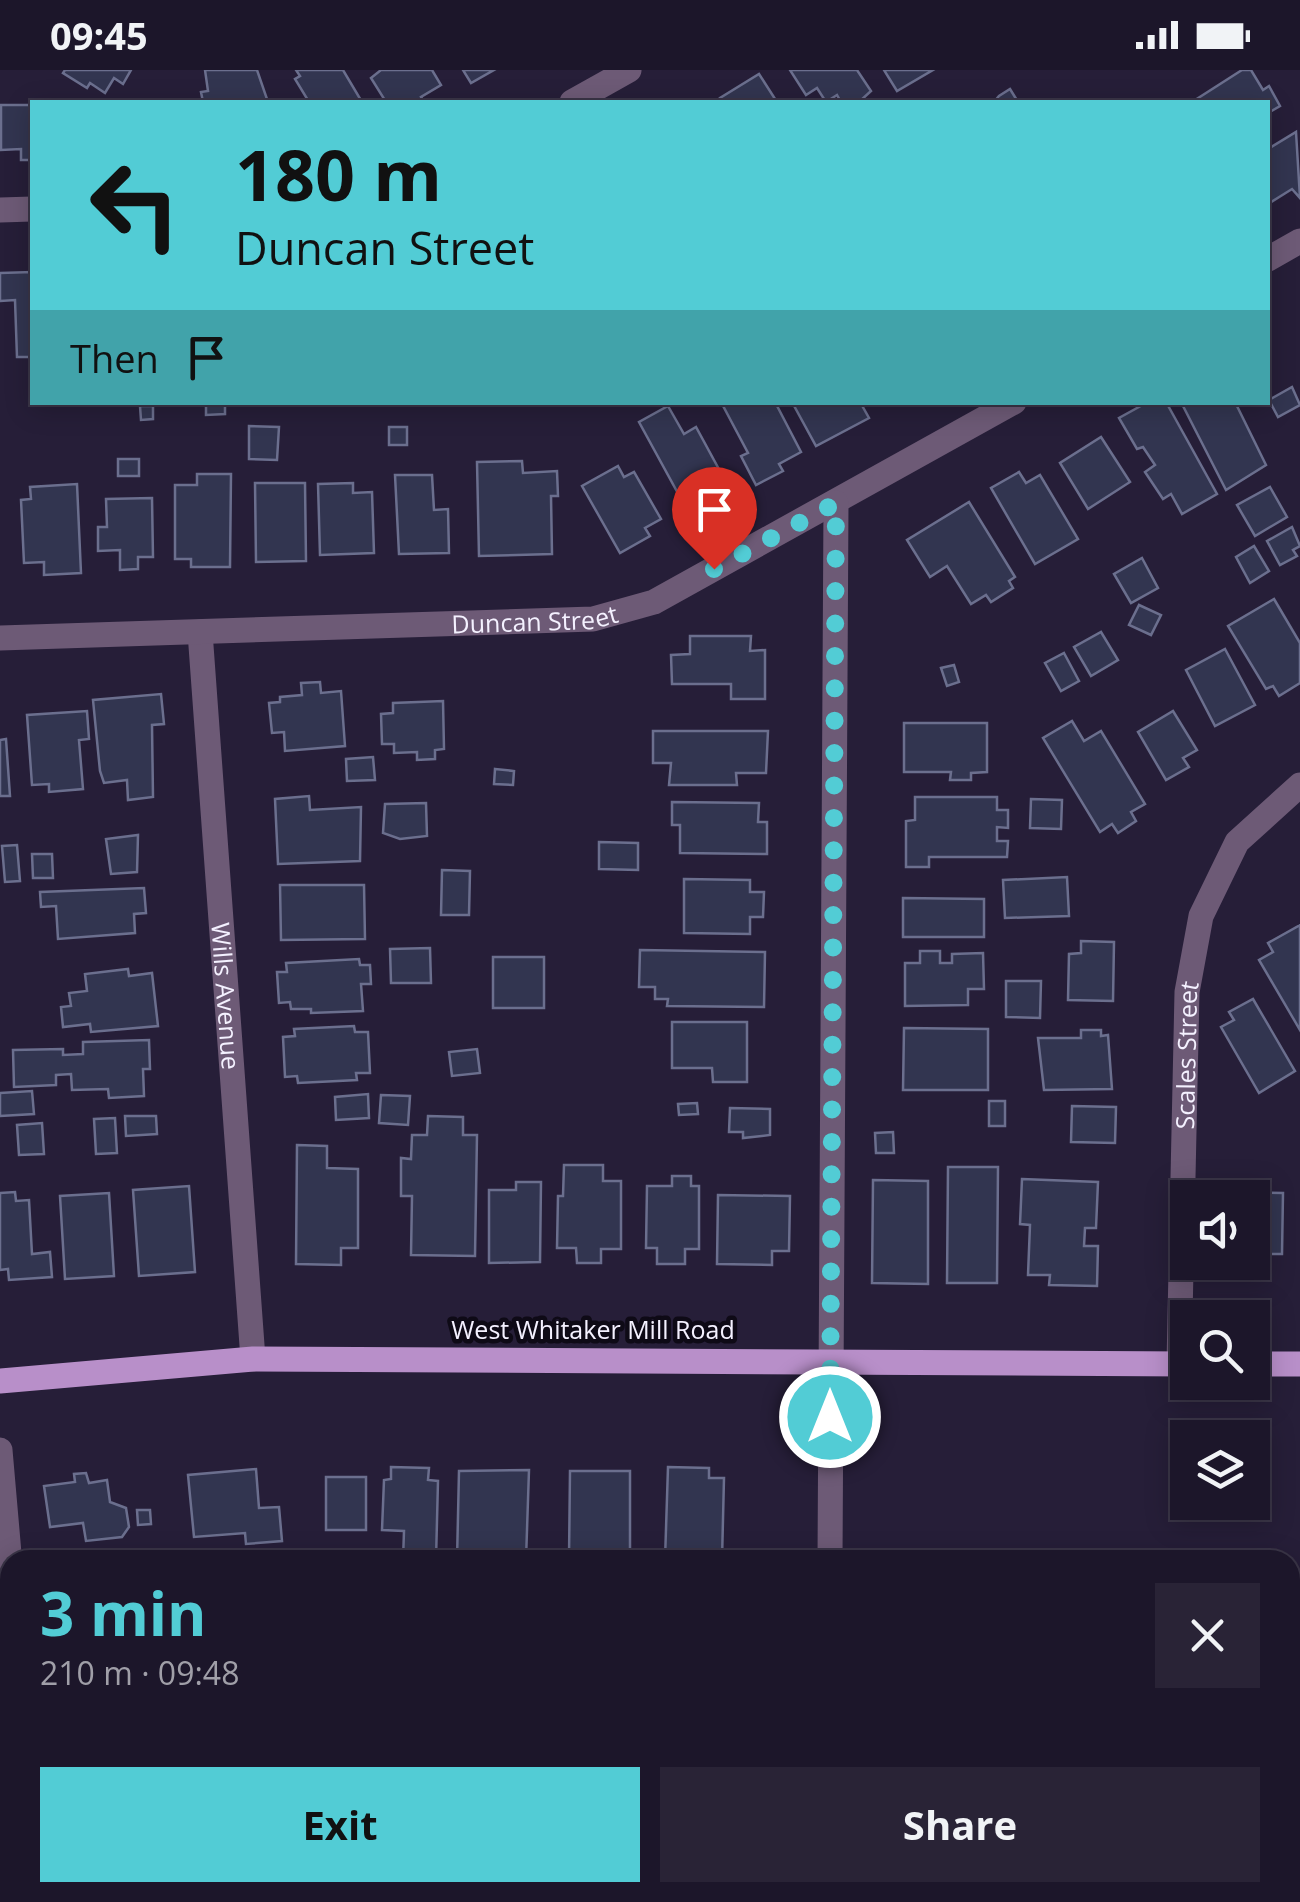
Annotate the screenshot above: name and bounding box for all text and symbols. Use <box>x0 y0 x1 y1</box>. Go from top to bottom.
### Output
text: 09:45 <box>50 9 148 61</box>
text: 180 m <box>235 126 442 222</box>
icon: left <box>70 140 200 270</box>
text: Duncan Street <box>235 217 534 278</box>
icon: arrive <box>179 330 234 385</box>
text: Then <box>70 332 159 384</box>
pin <box>672 467 757 570</box>
icon: arrive <box>687 482 742 537</box>
street label: Duncan Street <box>451 596 622 641</box>
street label: Wills Avenue <box>204 921 249 1071</box>
street label: Scales Street <box>1167 978 1206 1130</box>
map controls <box>1170 1180 1270 1520</box>
button: sound <box>1170 1180 1270 1280</box>
button: search <box>1170 1300 1270 1400</box>
street label: West Whitaker Mill Road <box>451 1312 735 1346</box>
position arrow <box>778 1365 882 1469</box>
button: layers <box>1170 1420 1270 1520</box>
text: 3 min <box>40 1572 207 1654</box>
button: close <box>1155 1583 1260 1688</box>
text: 210 m · 09:48 <box>40 1651 239 1694</box>
button: Exit <box>40 1767 640 1882</box>
button: Share <box>660 1767 1260 1882</box>

